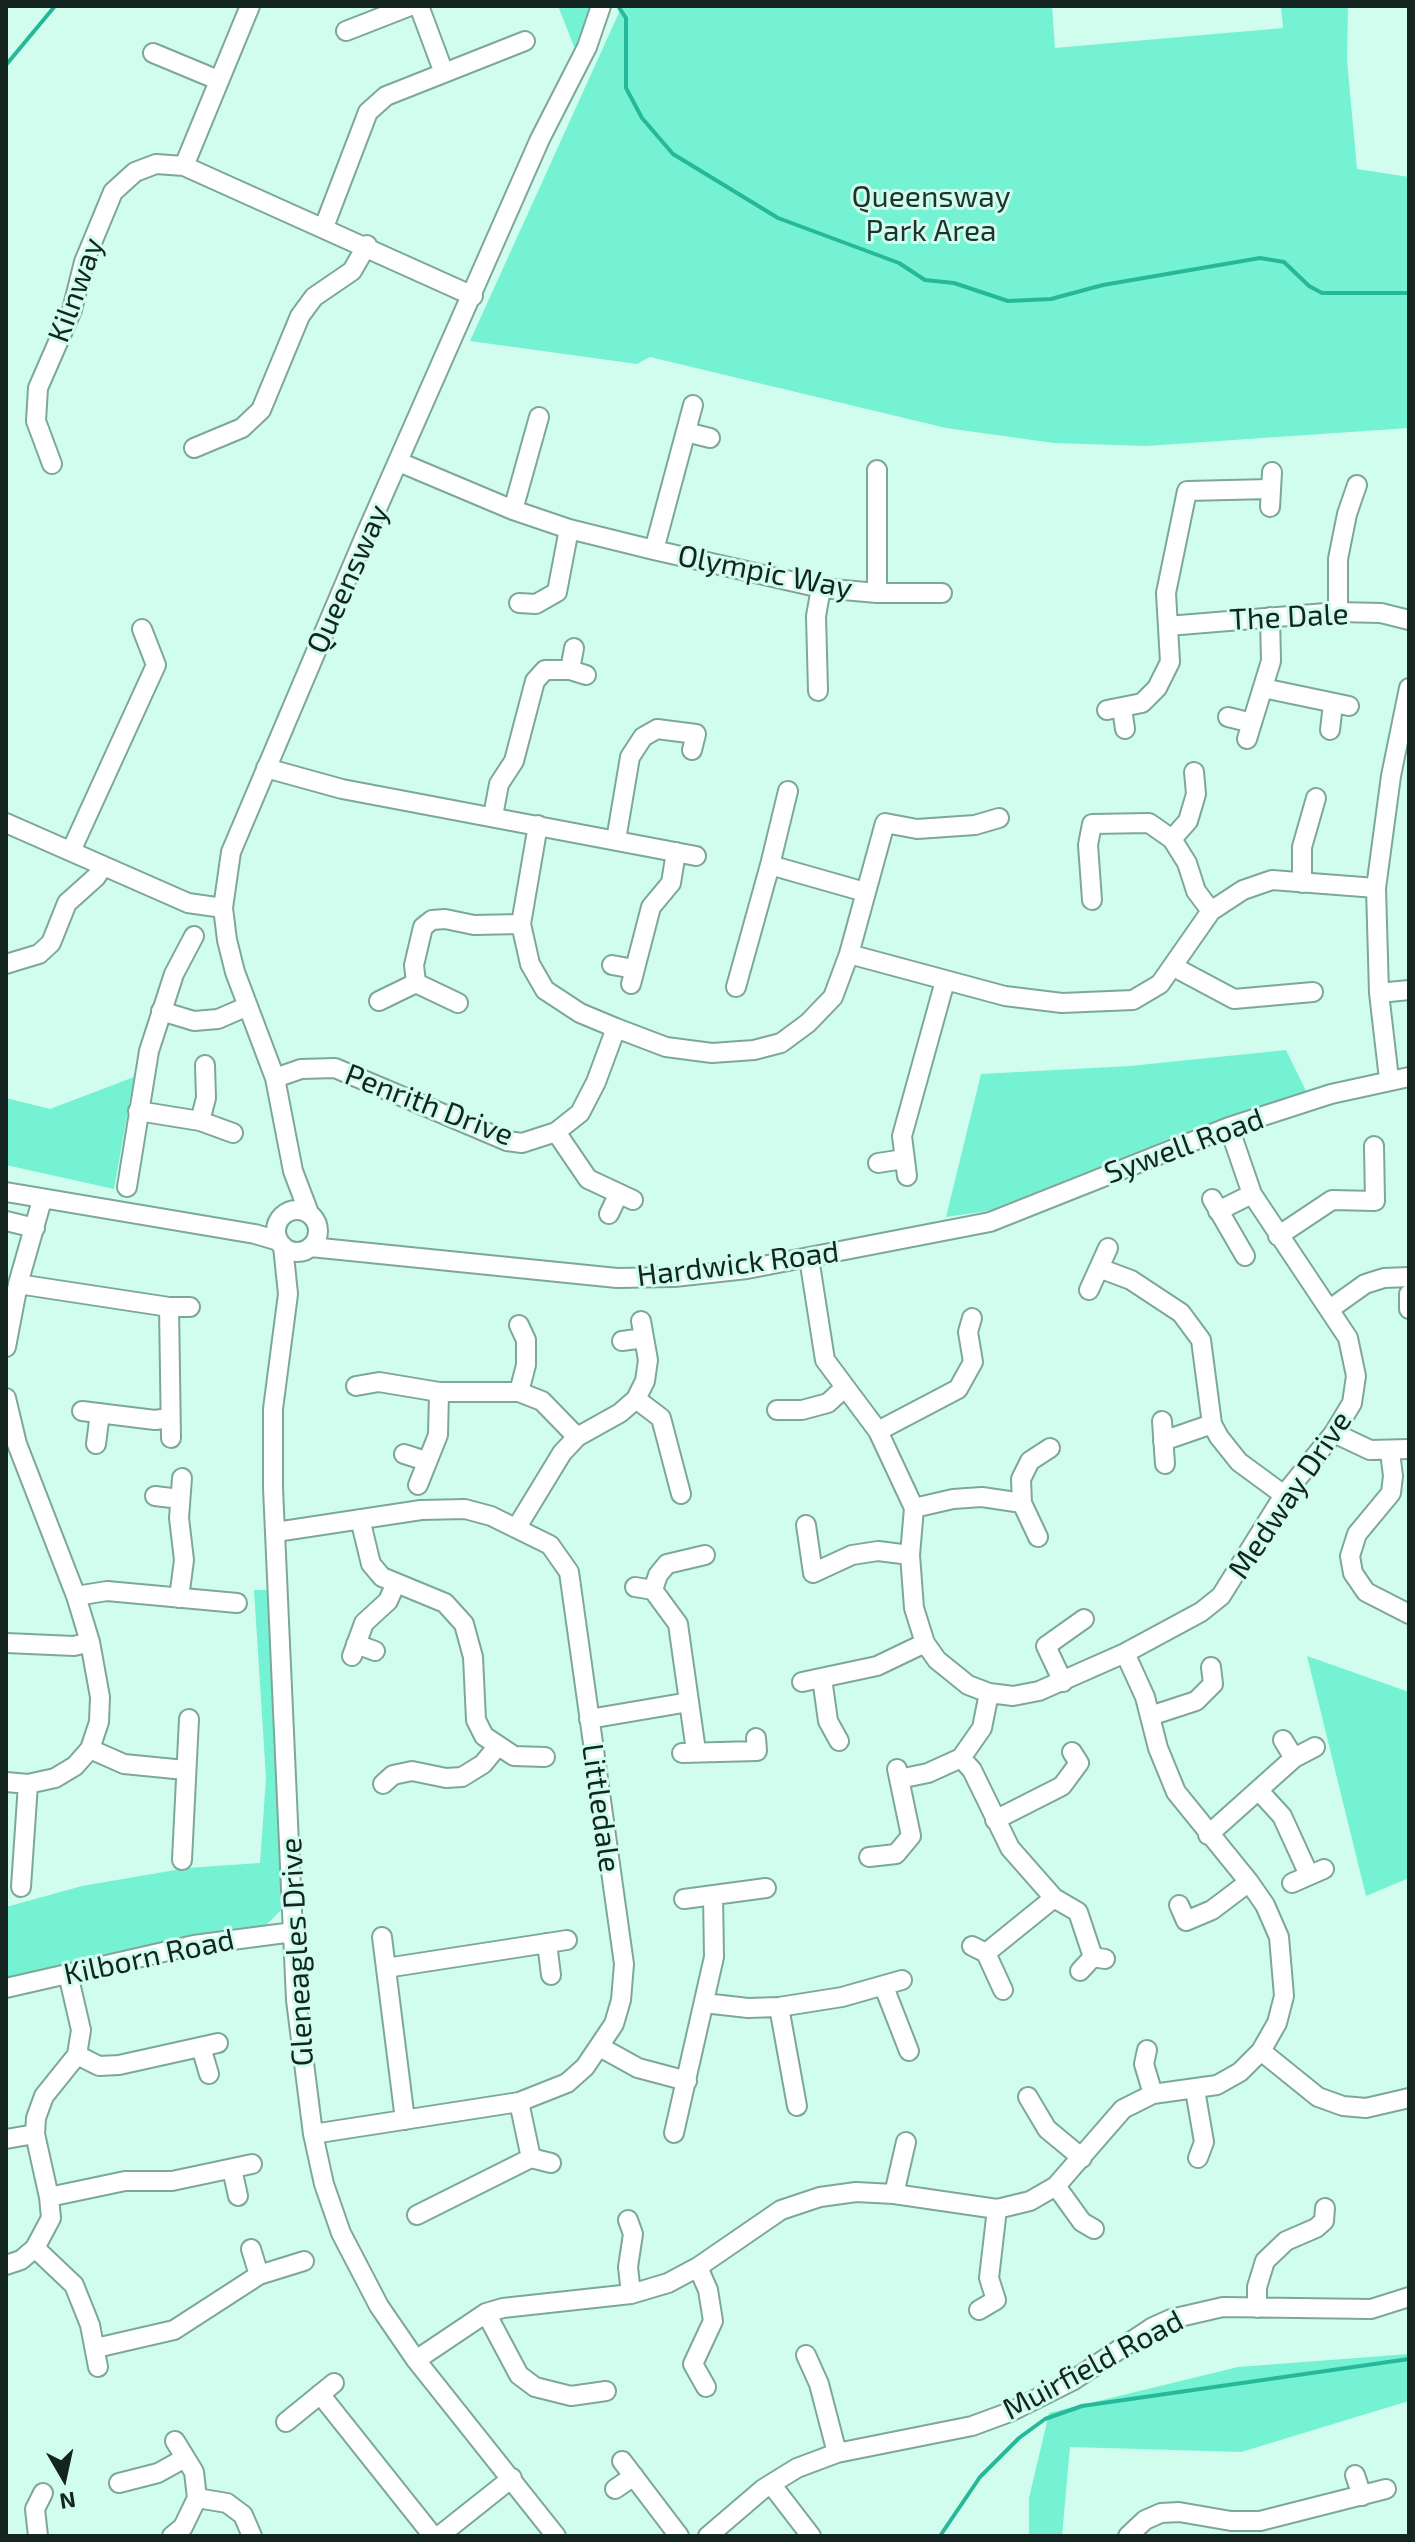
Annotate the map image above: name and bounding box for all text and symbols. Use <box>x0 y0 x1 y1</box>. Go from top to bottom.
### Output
park label: Queensway Park Area <box>851 179 1011 250</box>
street label: Kilnway <box>41 233 111 347</box>
street label: Queensway <box>299 499 397 659</box>
street label: Olympic Way <box>675 537 855 607</box>
street label: The Dale <box>1229 596 1349 638</box>
street label: Penrith Drive <box>340 1056 518 1154</box>
street label: Sywell Road <box>1099 1101 1269 1191</box>
street label: Hardwick Road <box>635 1234 841 1294</box>
street label: Medway Drive <box>1221 1404 1359 1586</box>
street label: Littledale <box>574 1741 628 1875</box>
street label: Gleneagles Drive <box>273 1837 321 2067</box>
street label: Kilborn Road <box>60 1921 238 1993</box>
street label: Muirfield Road <box>997 2302 1189 2428</box>
north arrow <box>24 2438 104 2518</box>
text: N <box>58 2488 78 2516</box>

